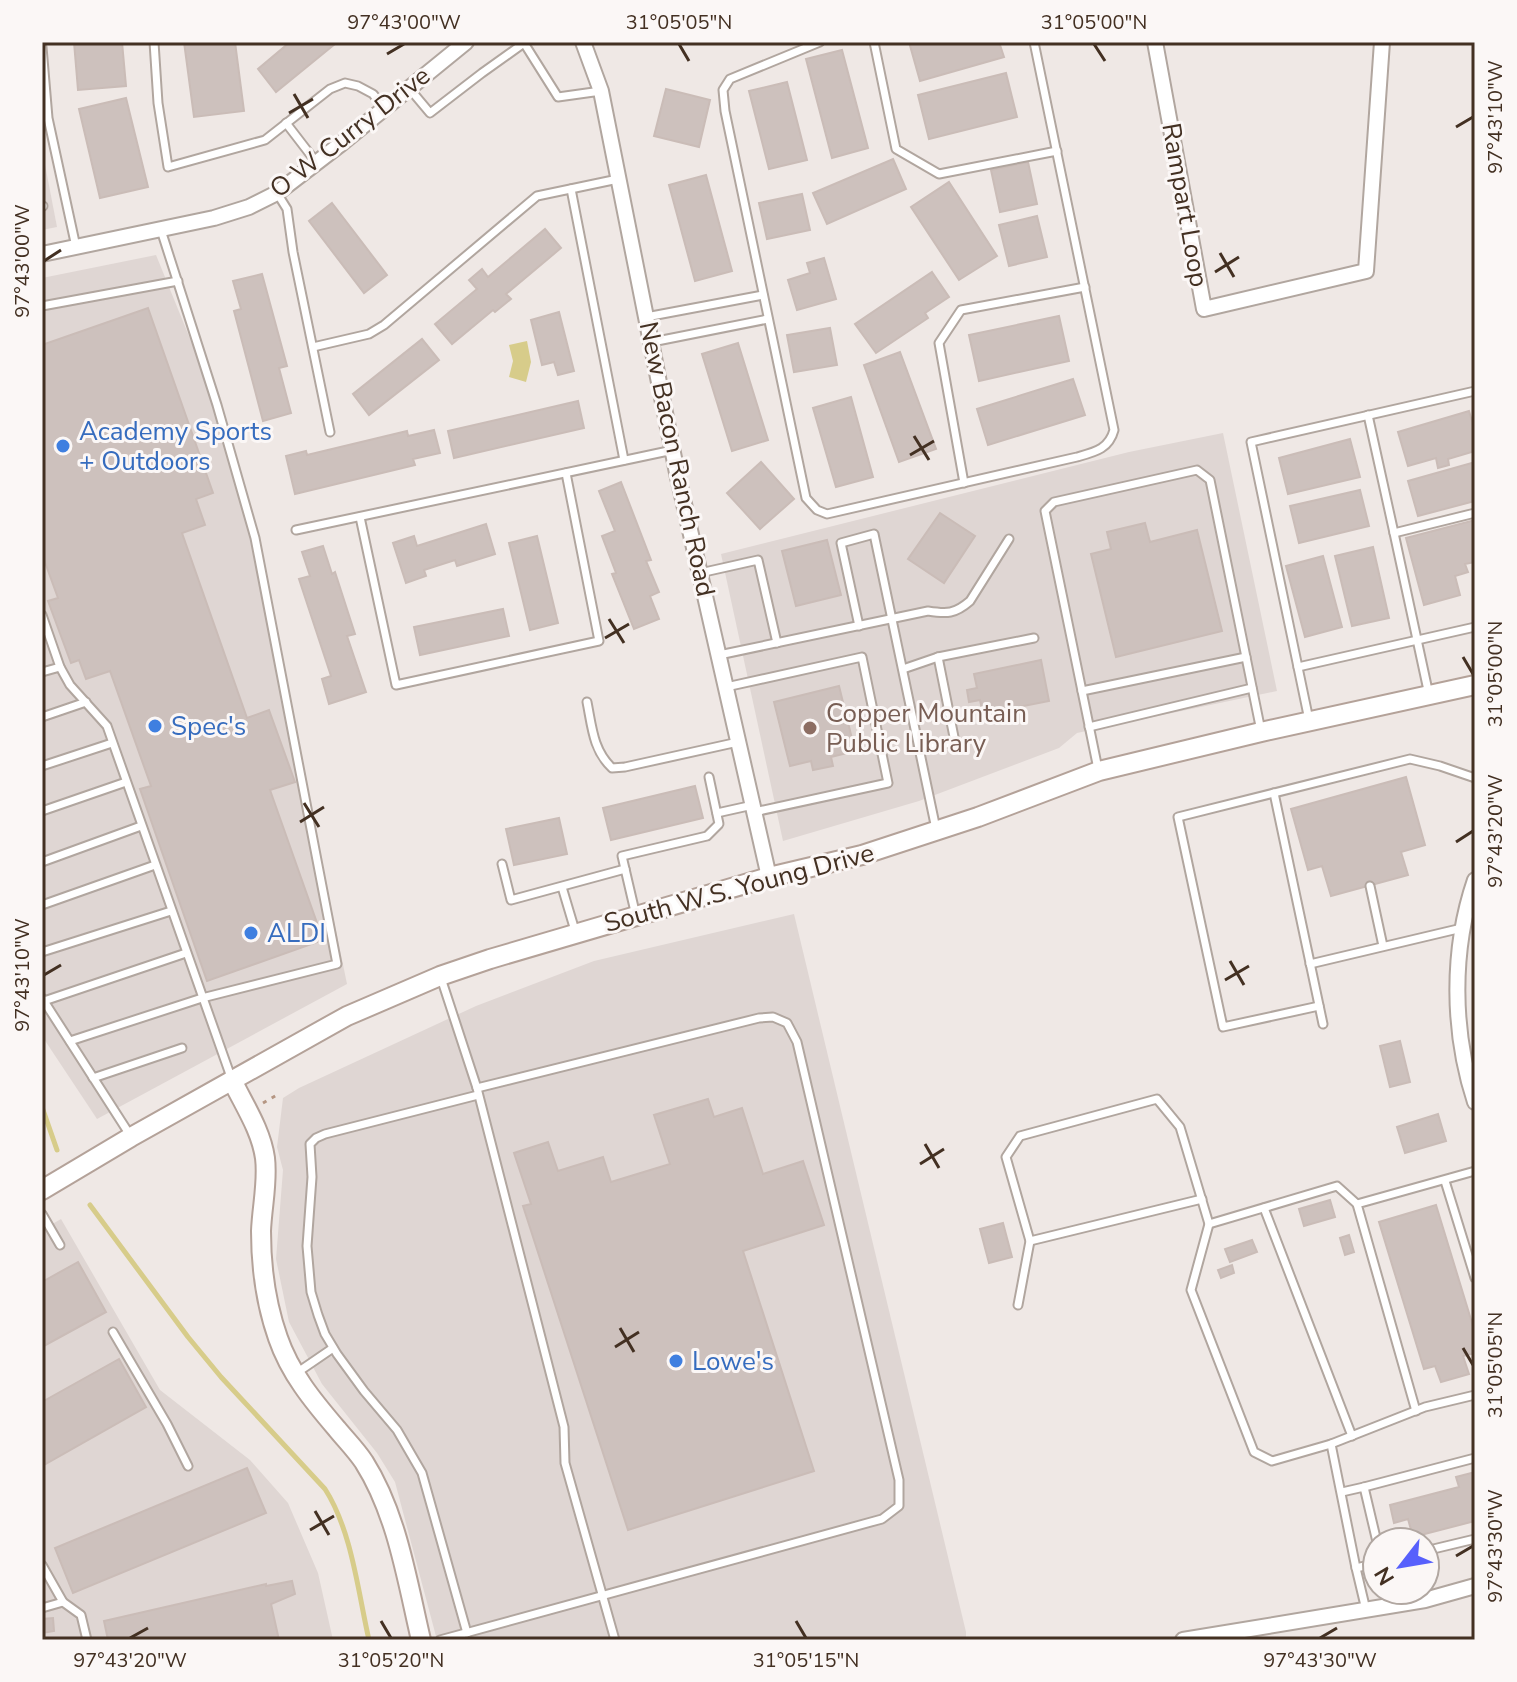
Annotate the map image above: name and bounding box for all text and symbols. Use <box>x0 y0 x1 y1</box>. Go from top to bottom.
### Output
text: 97°43'00"W <box>347 9 461 36</box>
text: 31°05'05"N <box>626 9 732 36</box>
text: 31°05'00"N <box>1041 9 1147 36</box>
street label: O W Curry Drive <box>262 58 438 206</box>
text: 97°43'10"W <box>1482 60 1509 174</box>
street label: Rampart Loop <box>1153 120 1217 290</box>
text: 97°43'00"W <box>9 204 36 318</box>
street label: New Bacon Ranch Road <box>631 318 723 600</box>
place label: Academy Sports + Outdoors <box>79 414 272 479</box>
marker: Academy Sports + Outdoors <box>54 437 72 455</box>
text: 31°05'00"N <box>1482 621 1509 727</box>
place label: Copper Mountain Public Library <box>826 696 1027 761</box>
place label: Spec's <box>171 709 246 744</box>
marker: Spec's <box>146 717 164 735</box>
marker: Copper Mountain Public Library <box>801 719 819 737</box>
text: 97°43'20"W <box>1482 774 1509 888</box>
street label: South W.S. Young Drive <box>600 835 878 941</box>
place label: ALDI <box>267 916 326 951</box>
text: 97°43'10"W <box>9 918 36 1032</box>
marker: ALDI <box>242 924 260 942</box>
text: 31°05'05"N <box>1482 1312 1509 1418</box>
place label: Lowe's <box>692 1344 774 1379</box>
marker: Lowe's <box>667 1352 685 1370</box>
text: 97°43'30"W <box>1482 1489 1509 1603</box>
north arrow <box>1361 1526 1441 1606</box>
text: N <box>1368 1561 1402 1591</box>
text: 97°43'20"W <box>73 1647 187 1674</box>
text: 31°05'20"N <box>338 1647 444 1674</box>
text: 31°05'15"N <box>753 1647 859 1674</box>
text: 97°43'30"W <box>1263 1647 1377 1674</box>

